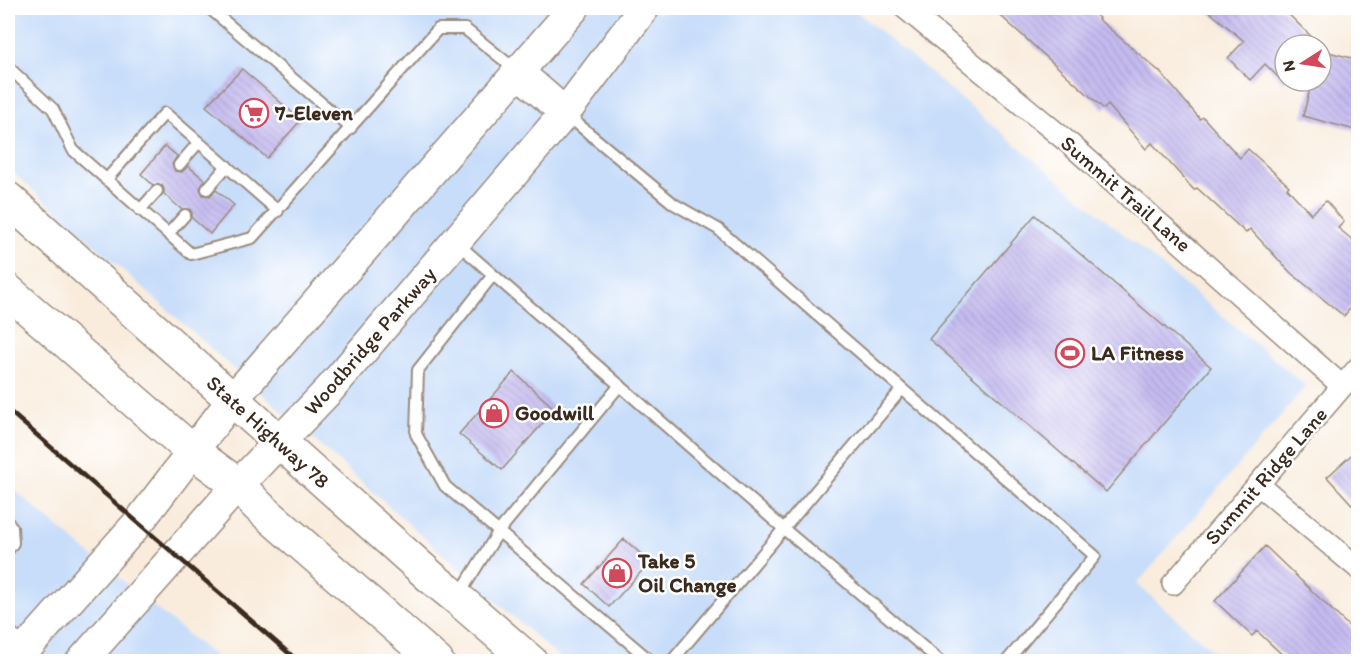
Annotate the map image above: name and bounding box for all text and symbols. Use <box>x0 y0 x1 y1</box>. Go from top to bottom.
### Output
north arrow <box>1273 33 1333 93</box>
text: N <box>1278 59 1299 73</box>
supermarket icon: 7-Eleven <box>238 97 270 129</box>
place label: 7-Eleven <box>274 100 353 125</box>
street label: Summit Trail Lane <box>1056 130 1197 257</box>
street label: Woodbridge Parkway <box>298 261 441 420</box>
sports icon: LA Fitness <box>1054 337 1086 369</box>
place label: LA Fitness <box>1091 340 1184 365</box>
street label: State Highway 78 <box>202 370 335 493</box>
shop icon: Goodwill <box>478 397 510 429</box>
place label: Goodwill <box>515 400 595 425</box>
street label: Summit Ridge Lane <box>1199 402 1332 550</box>
place label: Take 5 Oil Change <box>637 548 737 598</box>
shop icon: Take 5 Oil Change <box>601 557 633 589</box>

